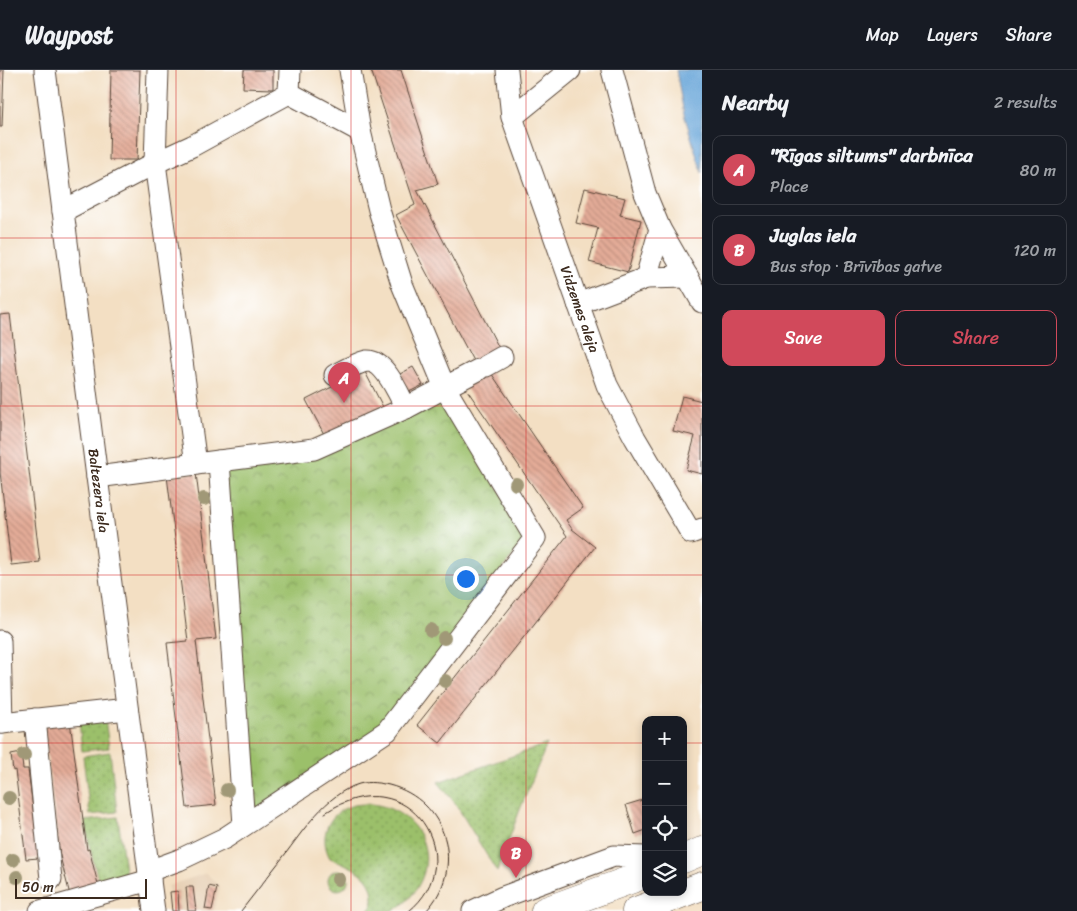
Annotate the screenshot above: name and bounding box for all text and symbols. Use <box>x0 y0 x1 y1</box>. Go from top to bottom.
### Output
text: Waypost <box>25 14 113 56</box>
text: Map <box>866 19 899 51</box>
text: Layers <box>927 19 978 51</box>
text: Share <box>1006 19 1052 51</box>
text: Nearby <box>722 84 788 122</box>
text: 2 results <box>994 88 1057 117</box>
text: "Rīgas siltums" darbnīca <box>770 139 973 172</box>
text: A <box>734 156 744 185</box>
text: 80 m <box>1020 156 1056 185</box>
text: Place <box>770 172 809 201</box>
text: Juglas iela <box>770 219 856 252</box>
text: B <box>734 236 744 265</box>
text: 120 m <box>1013 236 1056 265</box>
text: Bus stop · Brīvības gatve <box>770 252 942 281</box>
street label: Vidzemes aleja <box>553 262 606 356</box>
button: Save <box>722 310 885 366</box>
button: Share <box>895 310 1057 366</box>
pin: A <box>328 362 360 403</box>
street label: Baltezera iela <box>80 447 116 534</box>
your location <box>453 566 479 592</box>
map controls <box>642 716 687 896</box>
button: + <box>642 716 687 761</box>
button: − <box>642 761 687 806</box>
button: locate <box>642 806 687 851</box>
pin: B <box>500 837 532 878</box>
button: layers <box>642 851 687 896</box>
text: 50 m <box>22 875 54 900</box>
scale bar <box>15 876 148 899</box>

